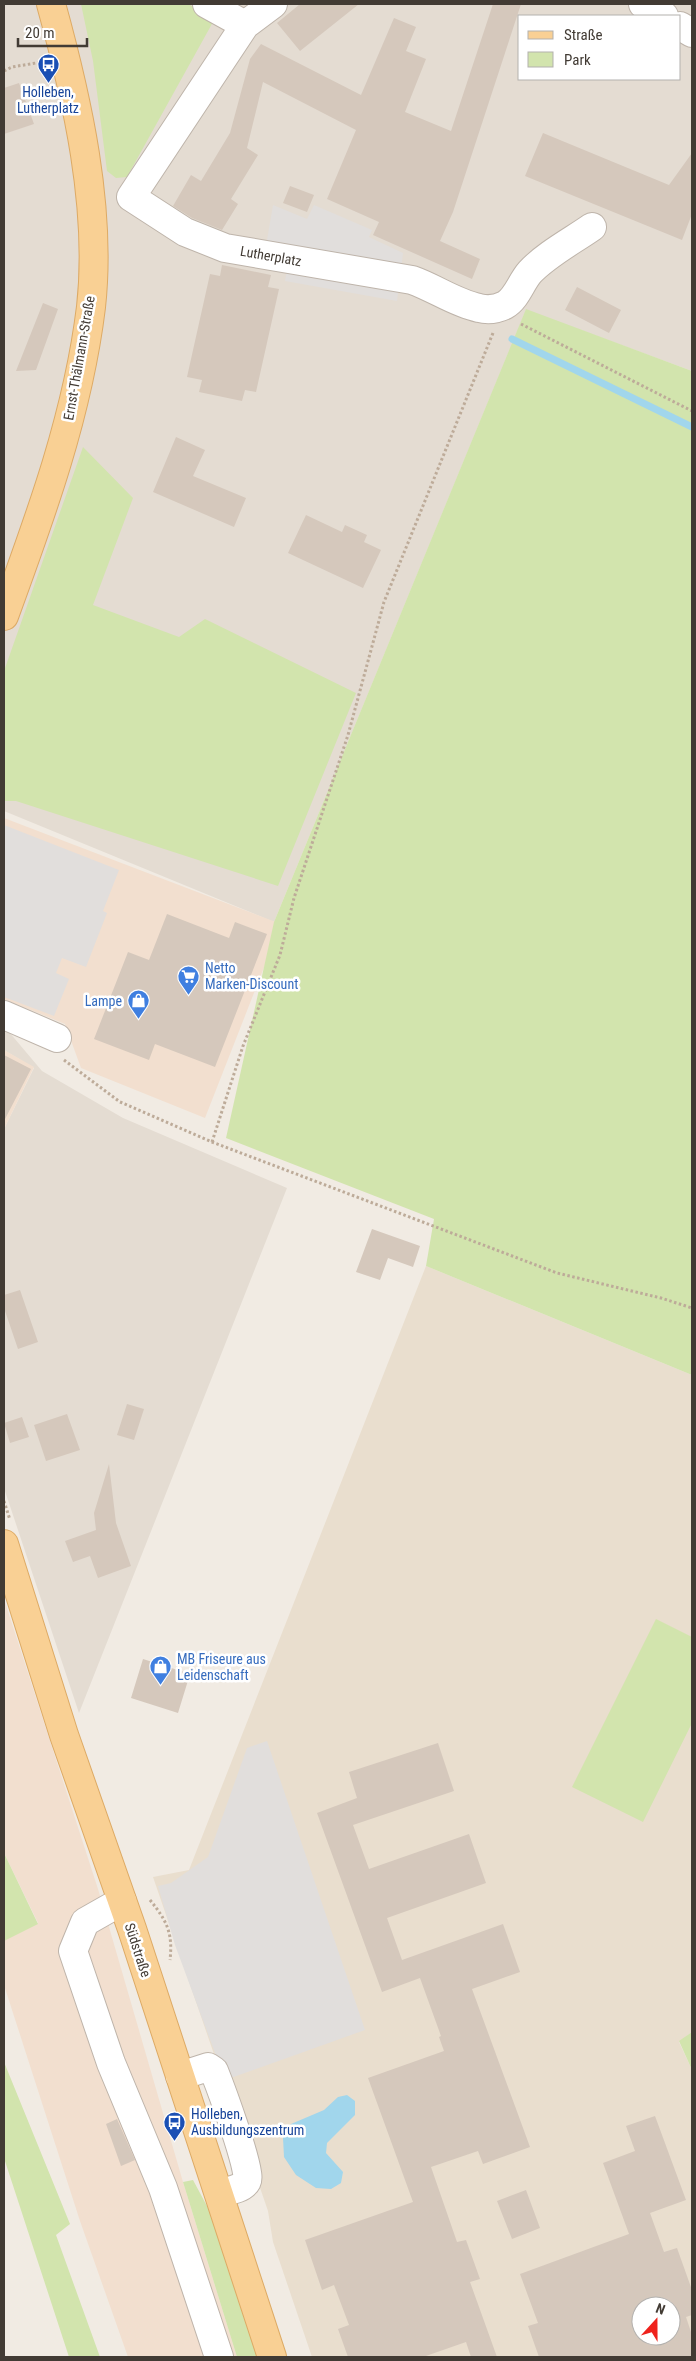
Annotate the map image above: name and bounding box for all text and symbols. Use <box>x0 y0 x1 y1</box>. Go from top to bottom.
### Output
scale bar <box>18 15 86 47</box>
legend <box>518 15 681 80</box>
text: 20 m <box>25 24 55 42</box>
text: Straße <box>564 26 603 44</box>
text: Park <box>564 51 591 69</box>
bus stop icon: Holleben, Lutherplatz <box>36 52 60 83</box>
place label: Holleben, Lutherplatz <box>17 84 79 116</box>
street label: Lutherplatz <box>239 243 303 269</box>
street label: Ernst-Thälmann-Straße <box>60 294 98 422</box>
place label: Netto Marken-Discount <box>205 960 298 992</box>
supermarket icon: Netto Marken-Discount <box>177 964 201 995</box>
shop icon: Lampe <box>126 989 150 1020</box>
place label: Lampe <box>85 993 122 1009</box>
place label: MB Friseure aus Leidenschaft <box>177 1651 266 1683</box>
shop icon: MB Friseure aus Leidenschaft <box>149 1655 173 1686</box>
street label: Südstraße <box>122 1921 154 1980</box>
place label: Holleben, Ausbildungszentrum <box>191 2106 304 2138</box>
bus stop icon: Holleben, Ausbildungszentrum <box>163 2110 187 2141</box>
north arrow <box>631 2296 681 2346</box>
text: N <box>654 2300 668 2318</box>

